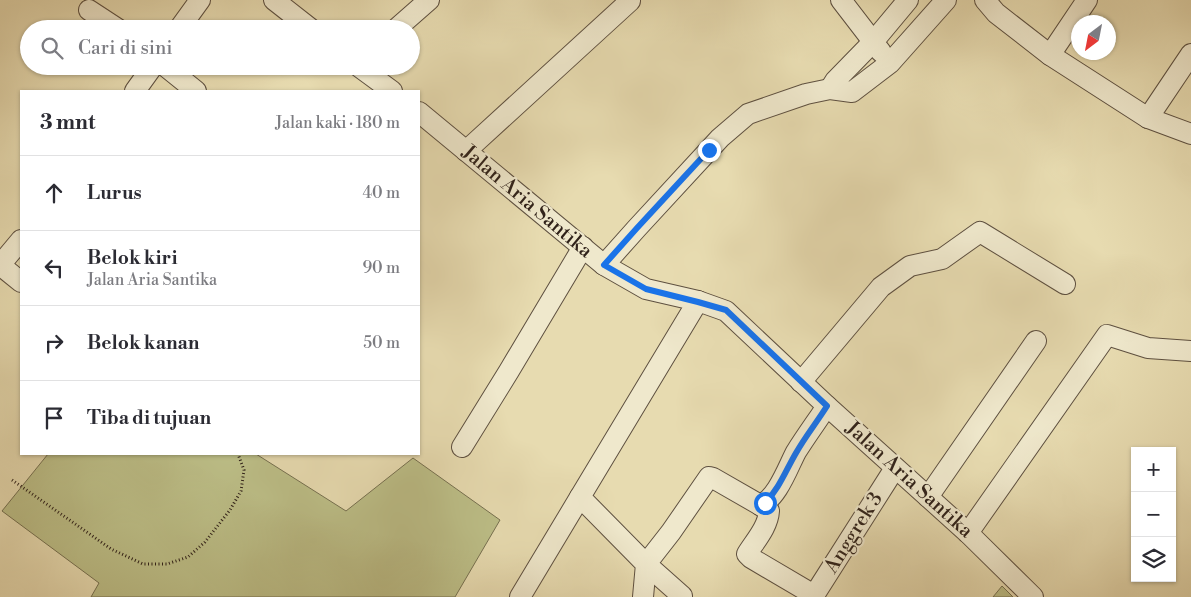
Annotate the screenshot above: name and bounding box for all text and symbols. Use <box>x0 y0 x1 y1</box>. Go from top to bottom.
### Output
north arrow <box>1071 15 1116 60</box>
search box <box>20 20 420 75</box>
icon: search <box>38 34 66 62</box>
text: Cari di sini <box>78 36 173 60</box>
text: 3 mnt <box>40 110 95 136</box>
text: Jalan kaki · 180 m <box>275 113 400 133</box>
street label: Jalan Aria Santika <box>456 139 598 264</box>
route end <box>698 139 721 162</box>
icon: ahead <box>40 179 68 207</box>
text: Lurus <box>87 181 142 205</box>
text: 40 m <box>363 183 400 203</box>
text: Belok kiri <box>87 246 177 270</box>
icon: left <box>40 254 68 282</box>
text: 90 m <box>362 258 400 278</box>
text: Jalan Aria Santika <box>87 270 217 290</box>
icon: right <box>40 329 68 357</box>
text: Belok kanan <box>87 331 200 355</box>
text: 50 m <box>363 333 400 353</box>
icon: arrive <box>40 404 68 432</box>
text: Tiba di tujuan <box>87 406 211 430</box>
street label: Jalan Aria Santika <box>839 416 978 544</box>
map controls <box>1131 447 1176 582</box>
button: + <box>1131 447 1176 492</box>
street label: Anggrek 3 <box>819 488 889 579</box>
route start <box>754 492 777 515</box>
button: − <box>1131 492 1176 537</box>
button: layers <box>1131 537 1176 582</box>

